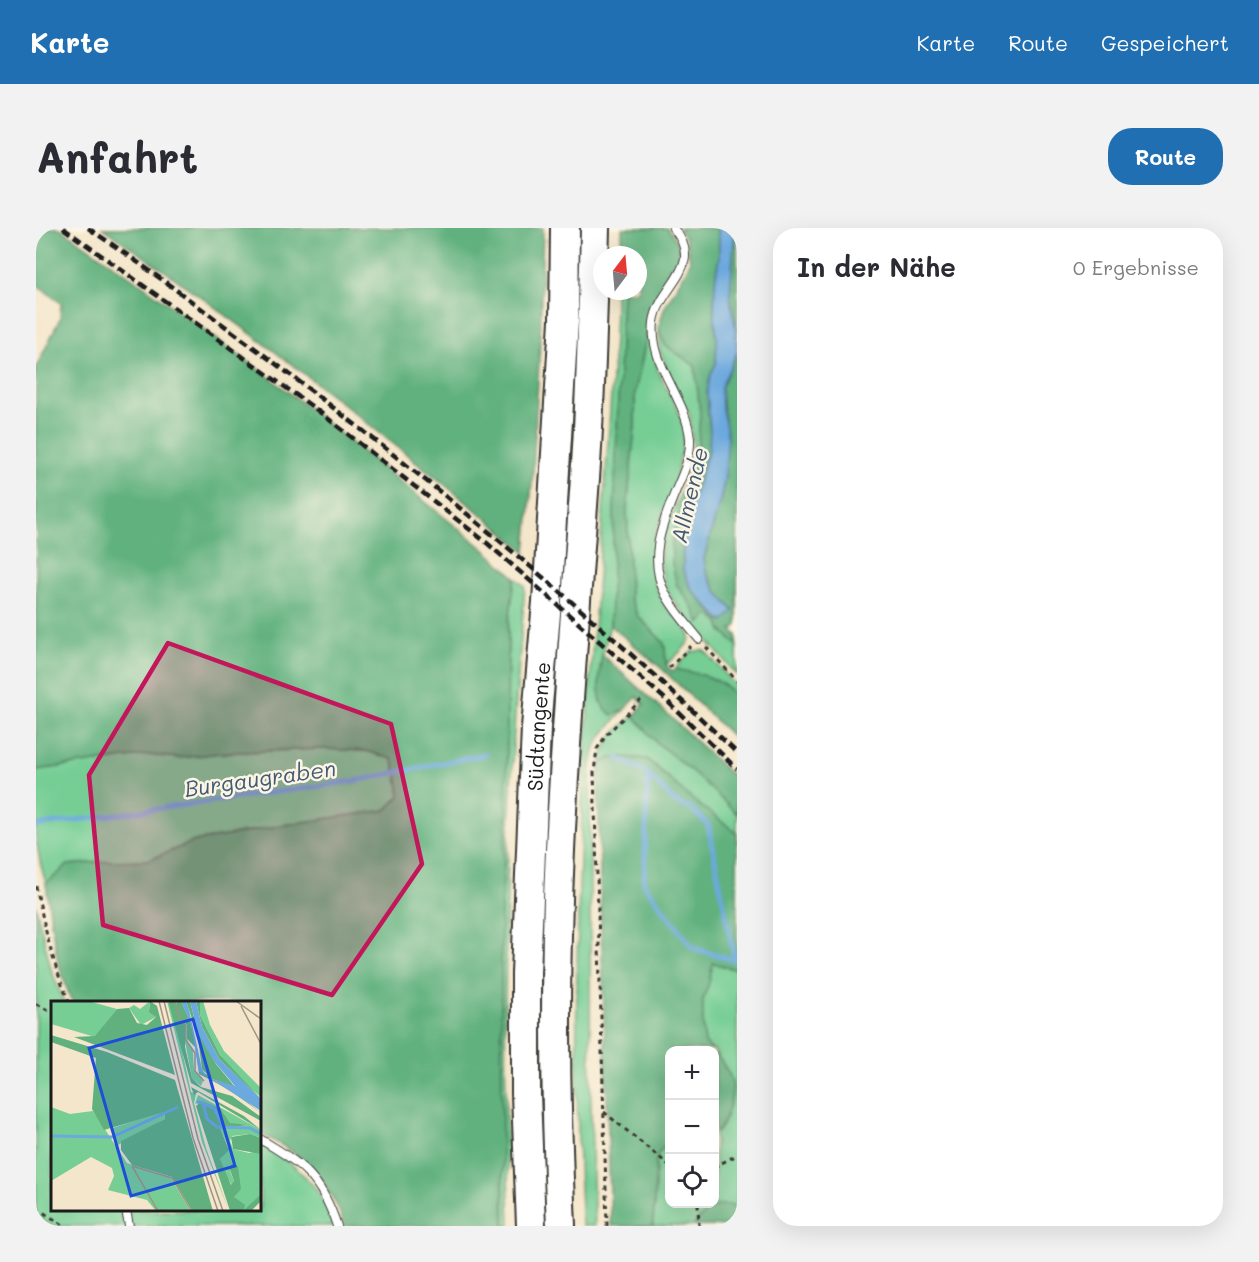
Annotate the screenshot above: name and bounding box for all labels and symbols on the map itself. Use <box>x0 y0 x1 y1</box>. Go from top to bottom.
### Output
north arrow <box>593 246 647 300</box>
water label: Allmende <box>664 444 714 546</box>
street label: Südtangente <box>520 661 555 792</box>
water label: Burgaugraben <box>182 753 338 803</box>
inset map <box>51 1001 261 1211</box>

